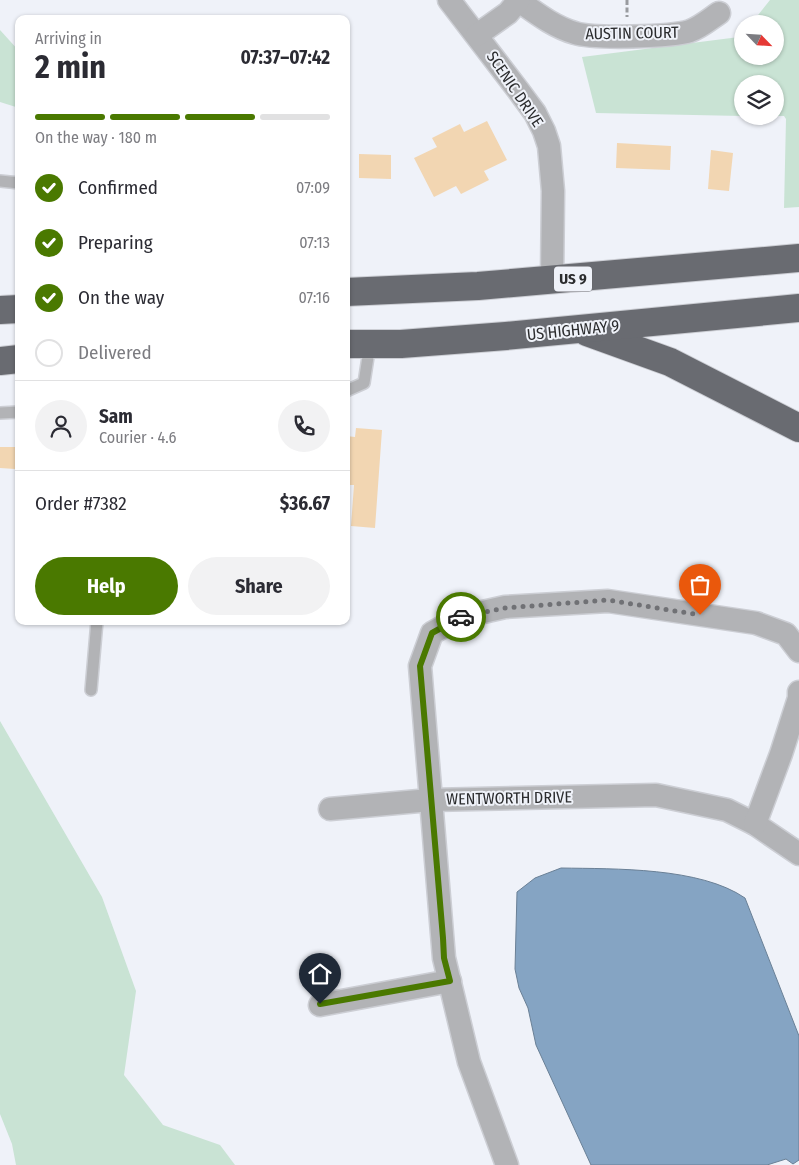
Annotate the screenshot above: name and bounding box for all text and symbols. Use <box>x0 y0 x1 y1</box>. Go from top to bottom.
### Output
north arrow <box>734 15 784 65</box>
map controls <box>734 15 784 125</box>
street label: AUSTIN COURT <box>585 23 679 43</box>
text: Arriving in <box>35 29 102 48</box>
text: 07:37–07:42 <box>240 46 330 69</box>
text: 2 min <box>35 48 106 86</box>
street label: SCENIC DRIVE <box>483 48 547 130</box>
button: layers <box>734 75 784 125</box>
text: On the way · 180 m <box>35 128 157 147</box>
icon: check <box>35 174 63 202</box>
text: Confirmed <box>78 176 158 199</box>
text: 07:09 <box>296 178 330 197</box>
icon: check <box>35 229 63 257</box>
text: Preparing <box>78 231 153 254</box>
text: 07:13 <box>299 233 330 252</box>
road number: US 9 <box>554 266 592 292</box>
icon: check <box>35 284 63 312</box>
text: On the way <box>78 286 164 309</box>
text: 07:16 <box>299 288 330 307</box>
street label: US HIGHWAY 9 <box>526 316 620 344</box>
text: Delivered <box>78 341 152 364</box>
button: person <box>35 400 87 452</box>
button: phone <box>278 400 330 452</box>
text: Sam <box>99 405 133 428</box>
text: Courier · 4.6 <box>99 428 177 447</box>
text: Order #7382 <box>35 492 127 515</box>
text: $36.67 <box>280 492 330 515</box>
button: Help <box>35 557 178 615</box>
button: Share <box>188 557 330 615</box>
pin <box>679 564 721 615</box>
icon: bag <box>686 571 714 599</box>
courier <box>436 592 486 642</box>
icon: car <box>447 603 475 631</box>
street label: WENTWORTH DRIVE <box>446 787 572 809</box>
pin <box>299 953 341 1004</box>
icon: home <box>306 960 334 988</box>

